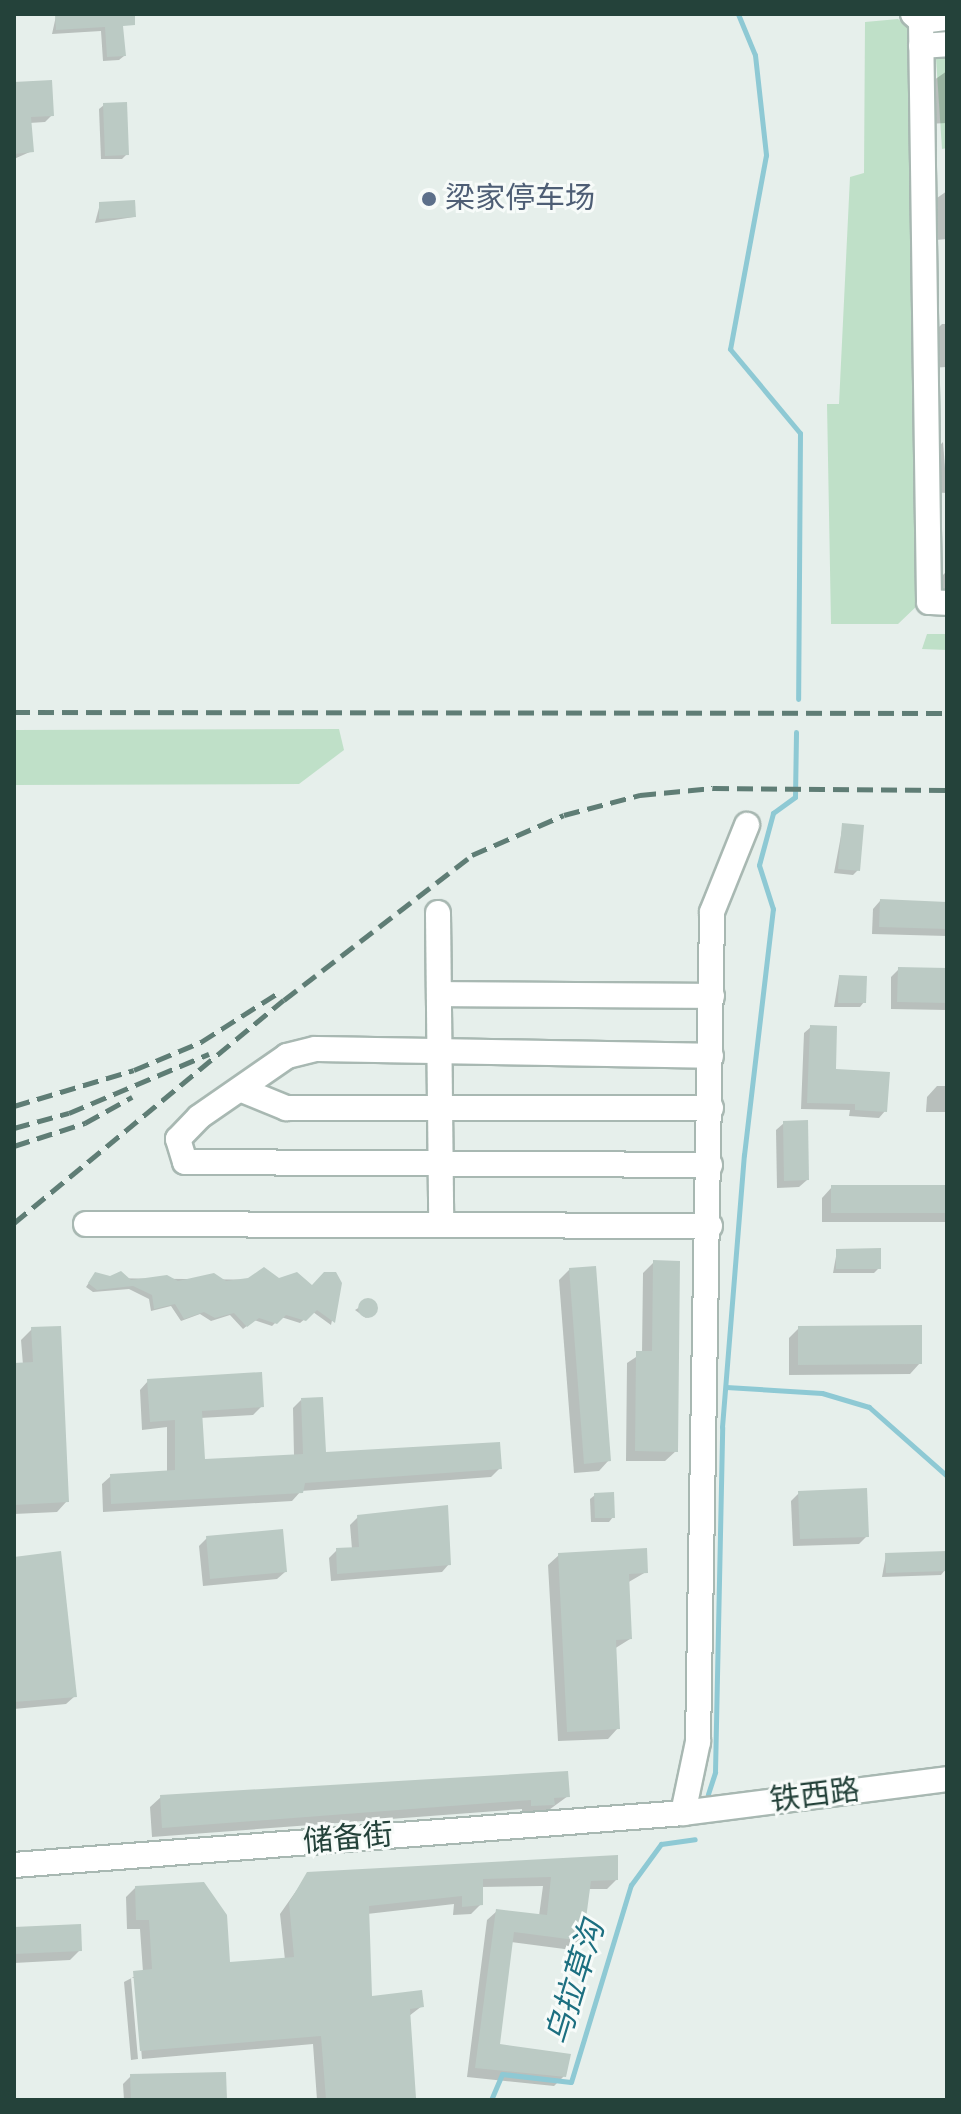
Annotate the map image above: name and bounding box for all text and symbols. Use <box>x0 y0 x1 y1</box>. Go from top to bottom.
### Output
place label: 梁家停车场 <box>445 181 595 217</box>
marker: 梁家停车场 <box>420 190 438 208</box>
street label: 铁西路 <box>768 1773 862 1819</box>
street label: 储备街 <box>302 1817 394 1861</box>
water label: 乌拉草沟 <box>539 1916 613 2050</box>

